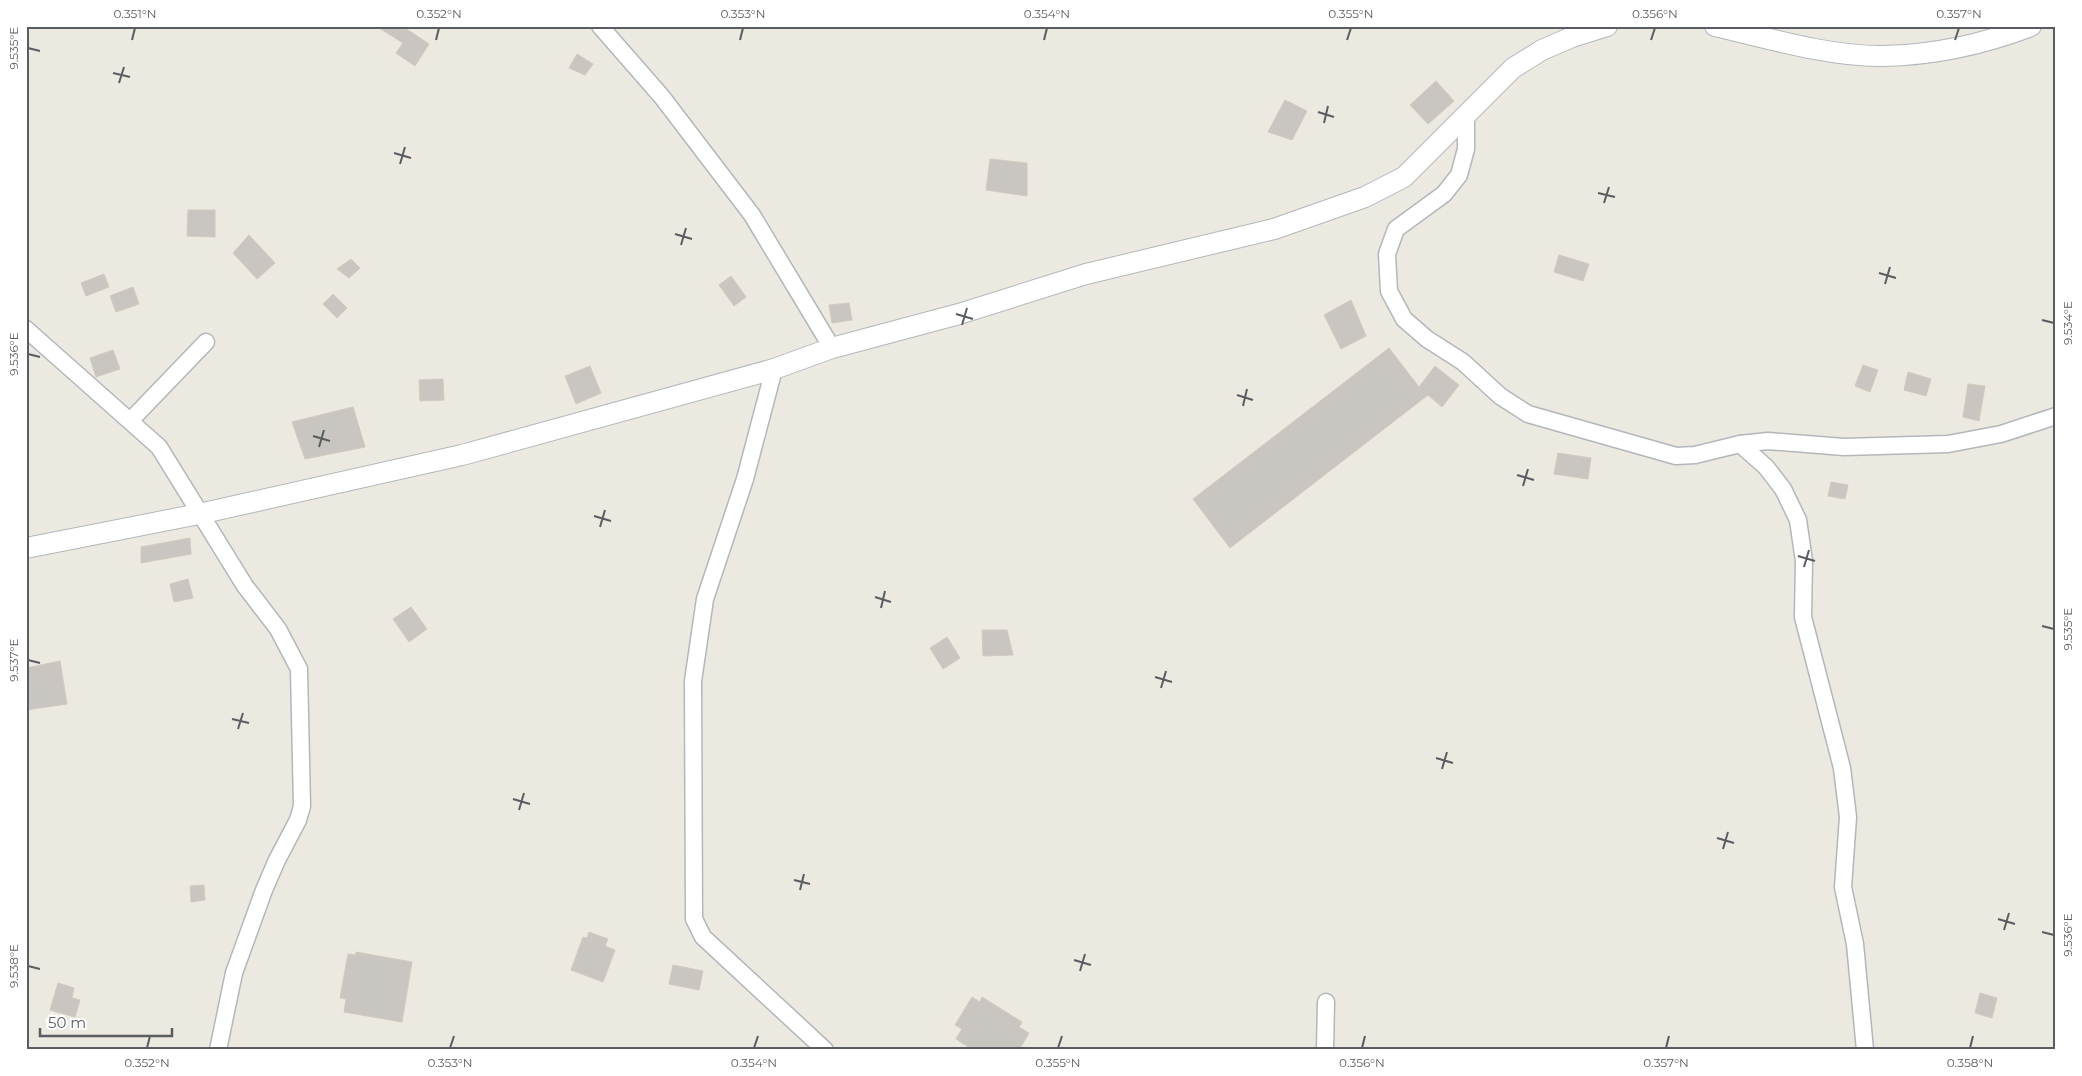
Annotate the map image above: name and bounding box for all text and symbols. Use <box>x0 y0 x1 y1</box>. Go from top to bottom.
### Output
text: 0.351°N <box>113 6 157 21</box>
text: 0.352°N <box>416 6 462 21</box>
text: 0.353°N <box>720 6 766 21</box>
text: 0.354°N <box>1024 6 1070 21</box>
text: 0.355°N <box>1328 6 1374 21</box>
text: 0.356°N <box>1632 6 1678 21</box>
text: 0.357°N <box>1936 6 1982 21</box>
text: 9.535°E <box>6 27 21 69</box>
text: 9.534°E <box>2060 301 2075 345</box>
text: 9.536°E <box>6 332 21 376</box>
text: 9.535°E <box>2060 608 2075 650</box>
text: 9.537°E <box>6 638 21 682</box>
text: 9.536°E <box>2060 913 2075 957</box>
text: 9.538°E <box>6 944 21 988</box>
scale bar <box>40 1006 172 1038</box>
text: 50 m <box>48 1013 86 1032</box>
text: 0.352°N <box>124 1055 170 1070</box>
text: 0.353°N <box>427 1055 473 1070</box>
text: 0.354°N <box>731 1055 777 1070</box>
text: 0.355°N <box>1035 1055 1081 1070</box>
text: 0.356°N <box>1339 1055 1385 1070</box>
text: 0.357°N <box>1643 1055 1689 1070</box>
text: 0.358°N <box>1947 1055 1993 1070</box>

